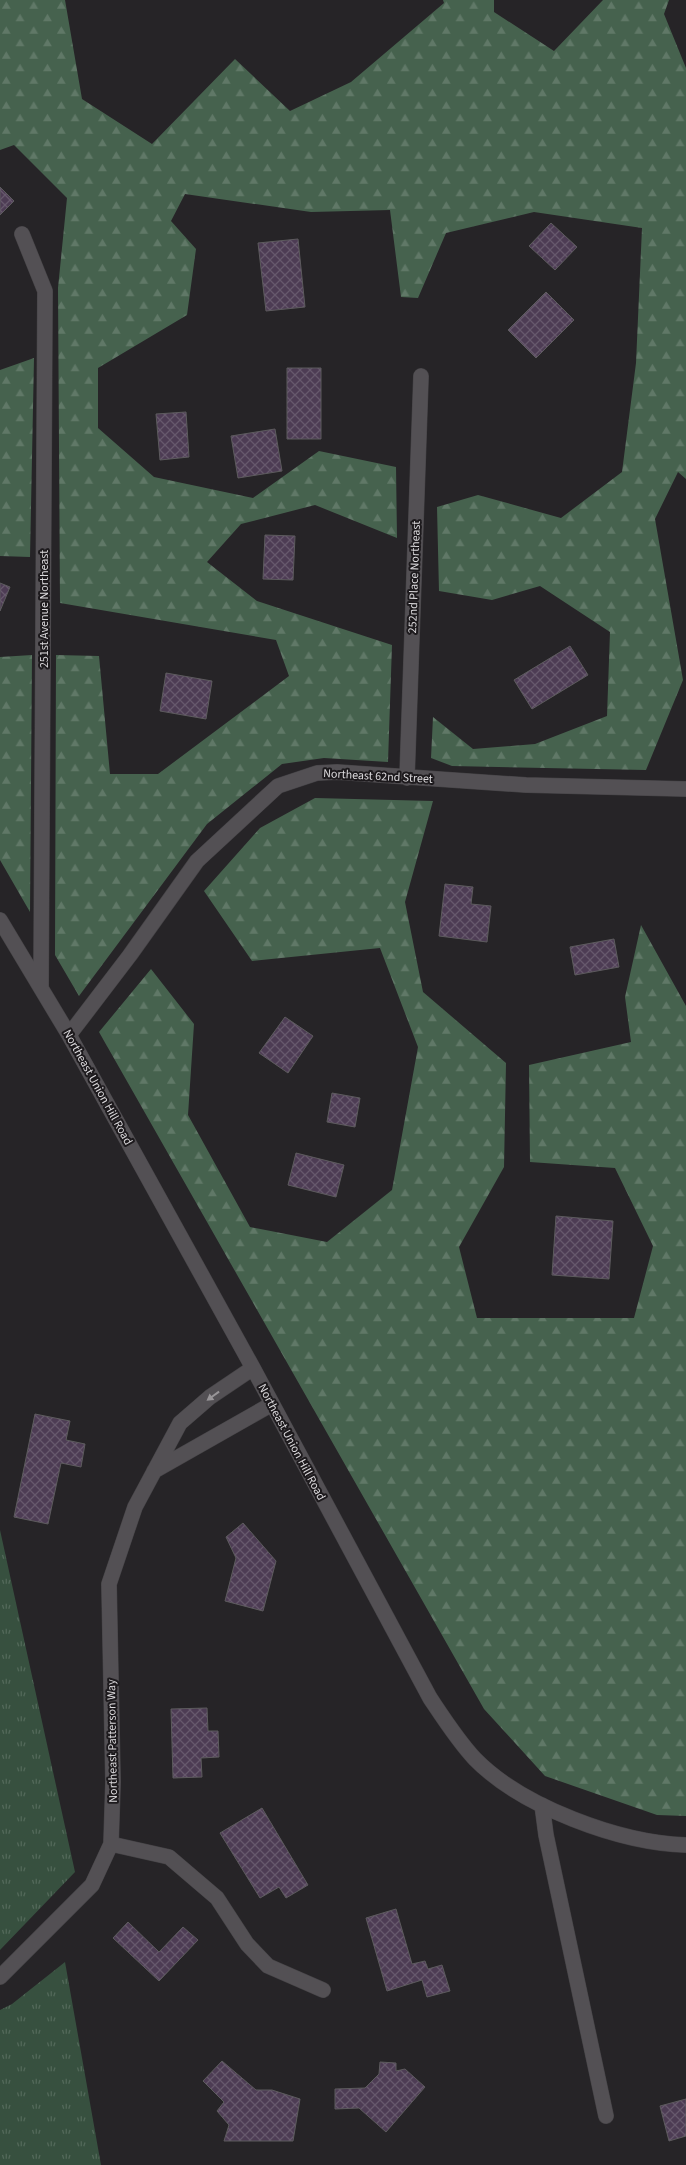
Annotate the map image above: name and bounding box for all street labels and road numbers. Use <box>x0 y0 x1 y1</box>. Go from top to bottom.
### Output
street label: 252nd Place Northeast <box>404 520 425 634</box>
street label: 251st Avenue Northeast <box>36 550 53 668</box>
street label: Northeast 62nd Street <box>323 765 433 788</box>
street label: Northeast Union Hill Road <box>59 1026 136 1148</box>
street label: Northeast Union Hill Road <box>254 1381 330 1504</box>
street label: Northeast Patterson Way <box>103 1679 122 1803</box>

